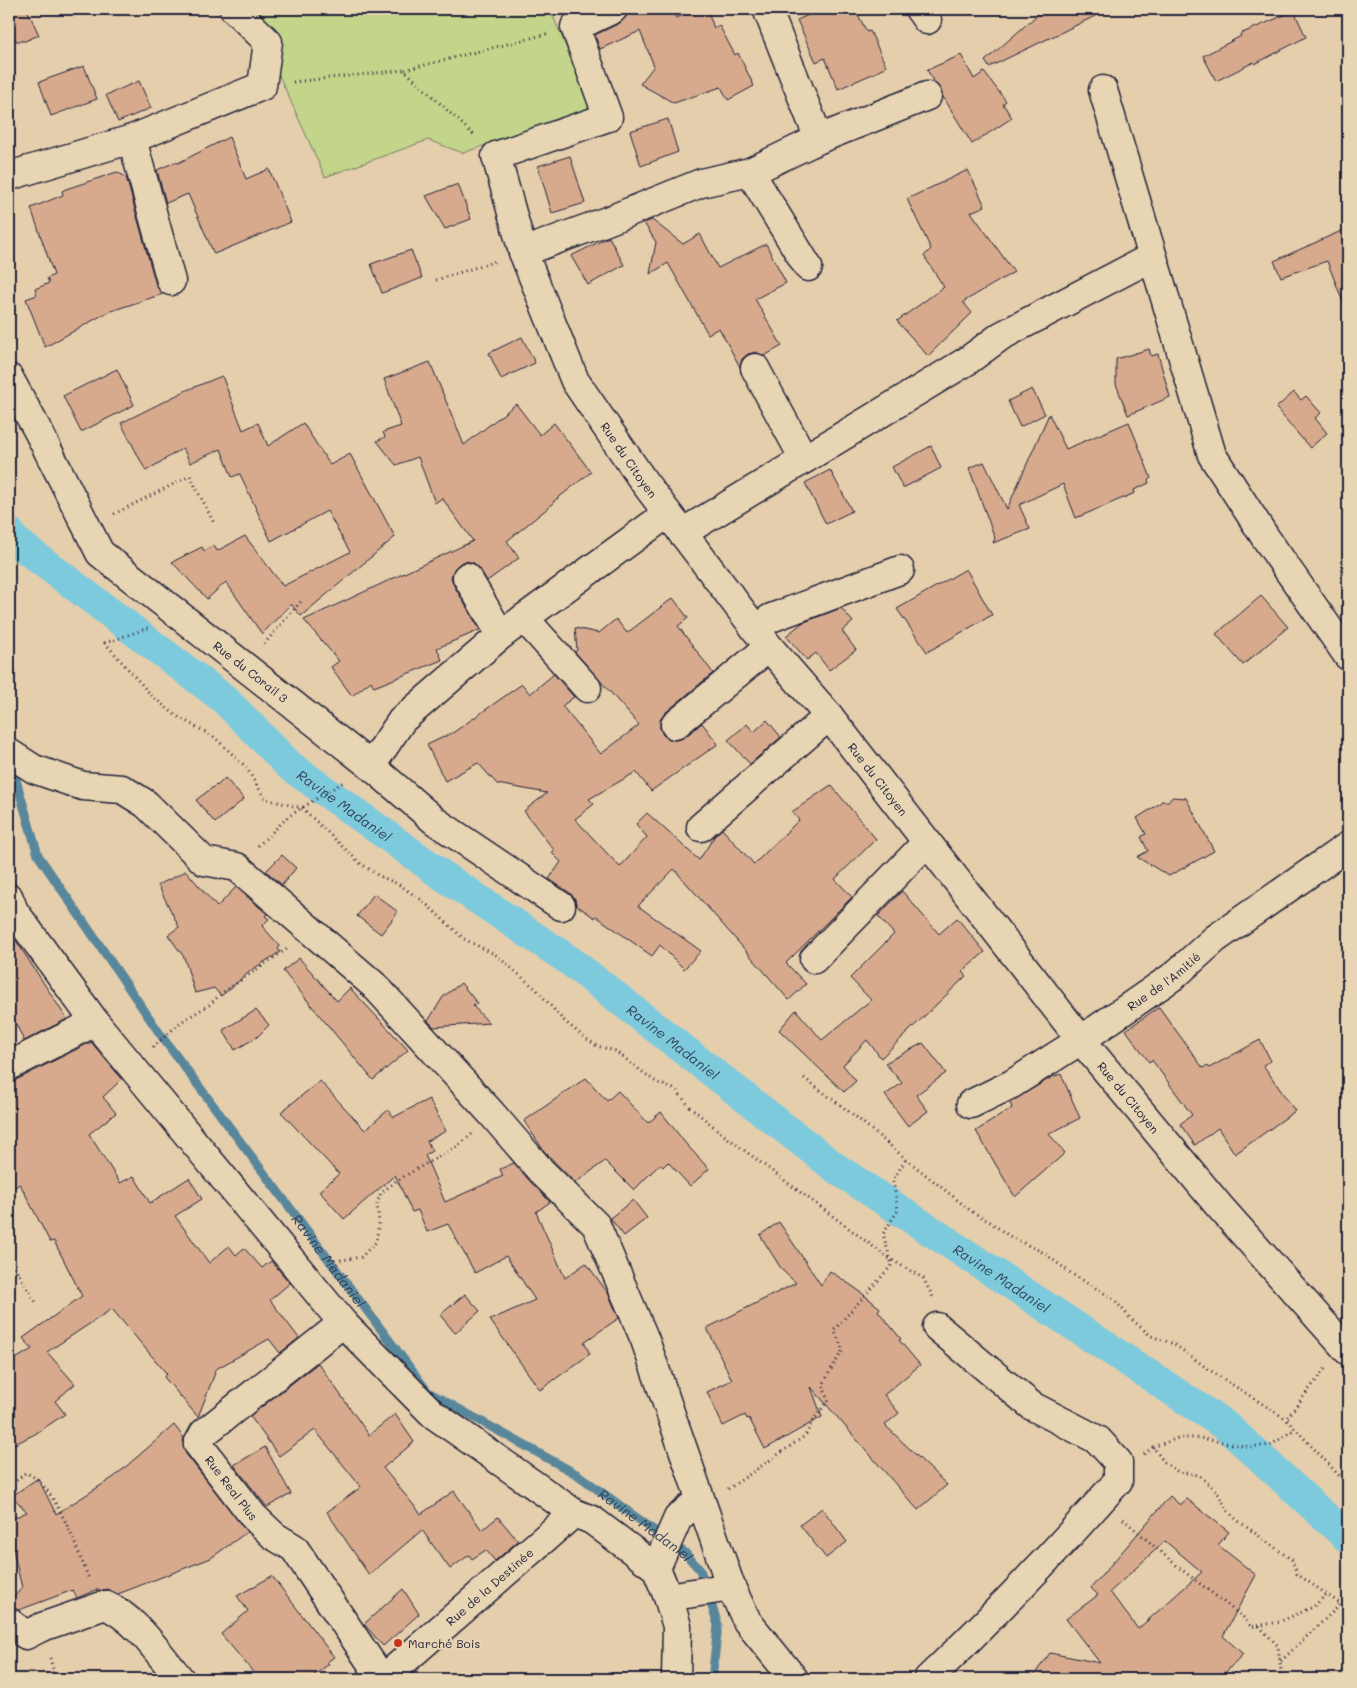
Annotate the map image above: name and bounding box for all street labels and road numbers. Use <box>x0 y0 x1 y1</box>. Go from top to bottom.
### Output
street label: Rue du Citoyen <box>597 419 661 501</box>
street label: Rue du Corail 3 <box>210 637 291 706</box>
street label: Rue du Citoyen <box>845 739 912 819</box>
street label: Rue de l'Amitié <box>1124 948 1204 1014</box>
street label: Rue du Citoyen <box>1094 1058 1163 1136</box>
street label: Rue Real Plus <box>202 1452 262 1524</box>
street label: Rue de la Destinée <box>442 1544 536 1629</box>

